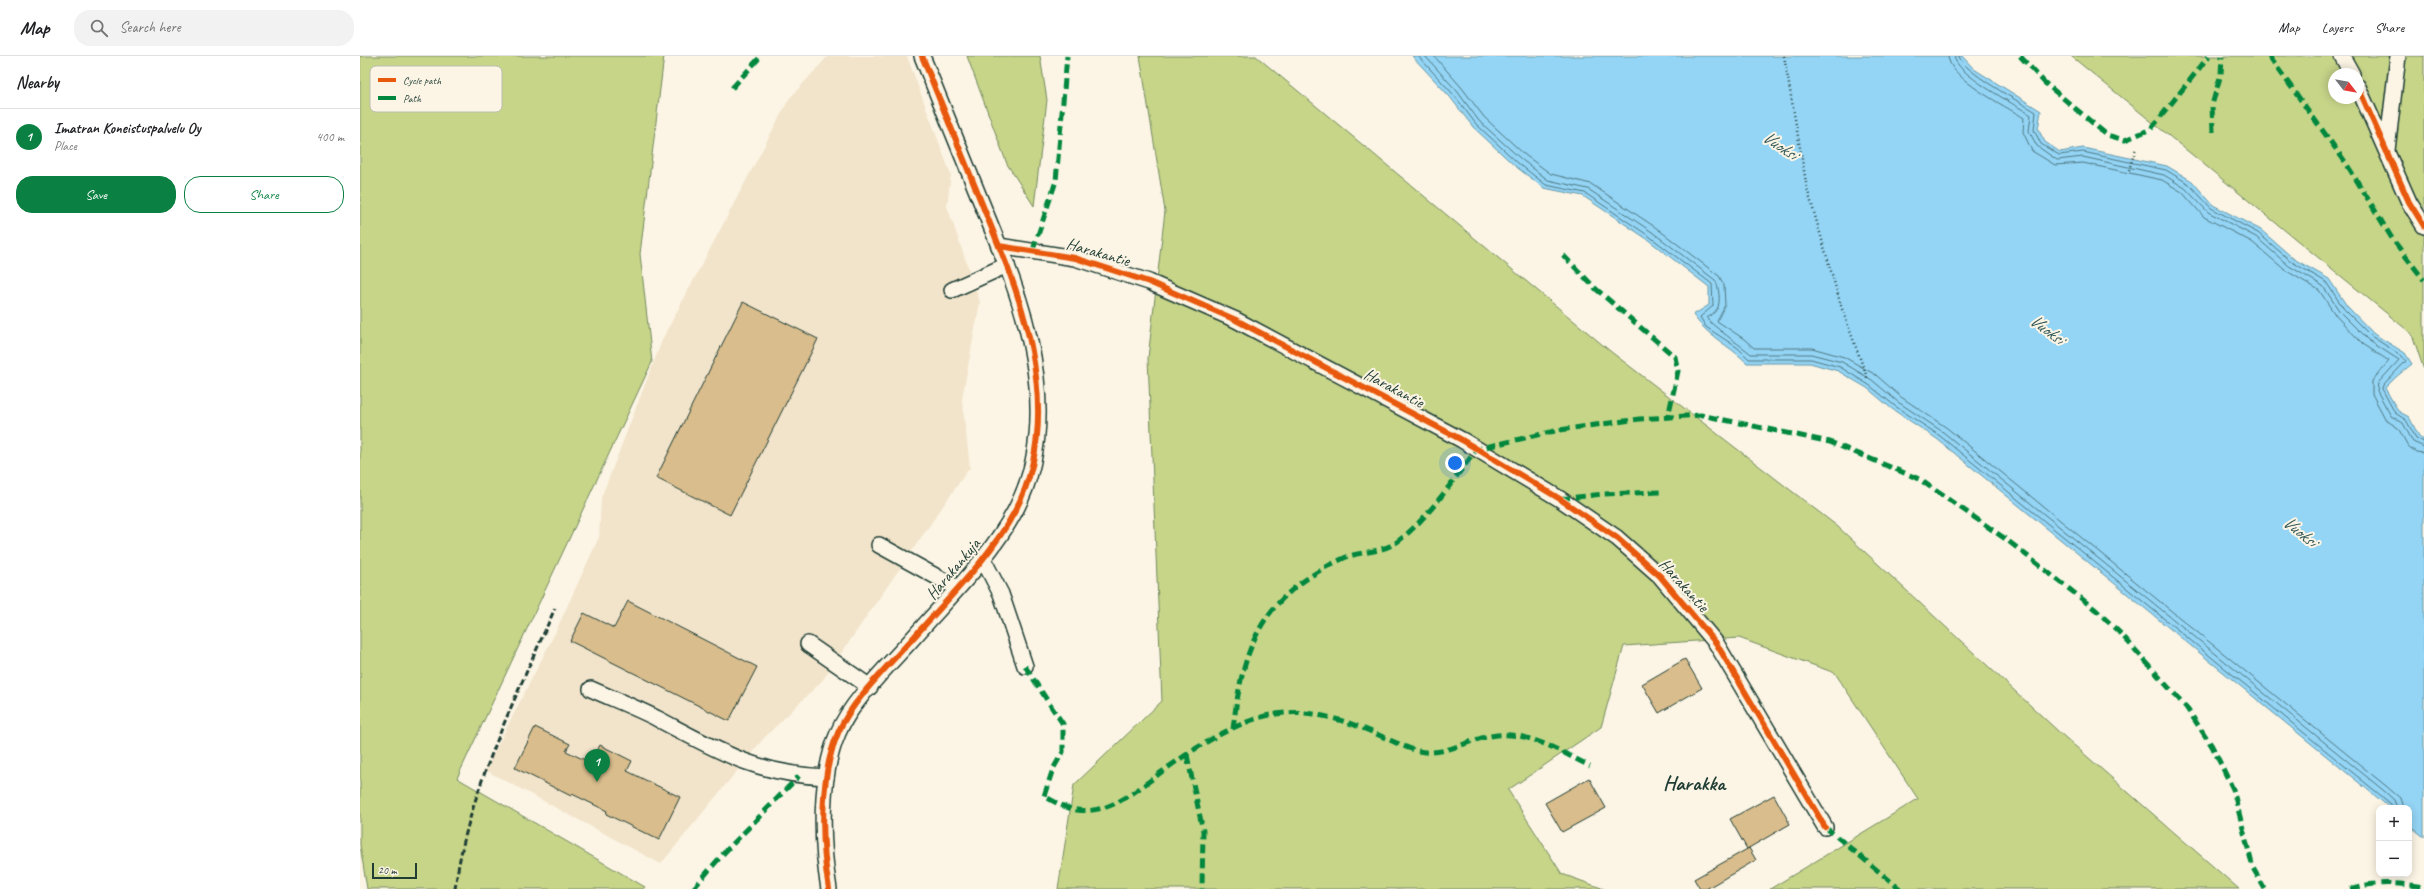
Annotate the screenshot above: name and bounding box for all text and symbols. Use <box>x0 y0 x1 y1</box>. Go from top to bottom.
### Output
search box <box>74 10 354 46</box>
text: Map <box>20 16 50 40</box>
icon: search <box>88 17 110 39</box>
text: Search here <box>120 18 181 37</box>
text: Map <box>2278 19 2300 36</box>
text: Layers <box>2322 19 2353 36</box>
text: Share <box>2375 19 2404 36</box>
legend <box>370 66 502 112</box>
north arrow <box>2328 68 2364 104</box>
text: Nearby <box>16 72 59 93</box>
text: Cycle path <box>403 73 442 87</box>
text: Path <box>403 91 422 105</box>
text: Imatran Koneistuspalvelu Oy <box>54 119 201 138</box>
water label: Vuoksi <box>1758 125 1805 167</box>
text: 1 <box>26 129 32 145</box>
text: 400 m <box>316 129 344 145</box>
text: Place <box>54 138 77 154</box>
button: Save <box>16 176 176 213</box>
button: Share <box>184 176 344 213</box>
street label: Harakantie <box>1064 233 1134 271</box>
water label: Vuoksi <box>2025 309 2072 352</box>
street label: Harakantie <box>1360 363 1429 413</box>
your location <box>1445 453 1465 473</box>
water label: Vuoksi <box>2279 511 2325 554</box>
street label: Harakankuja <box>921 533 985 604</box>
street label: Harakantie <box>1654 554 1715 617</box>
pin: 1 <box>584 749 610 782</box>
district label: Harakka <box>1663 770 1727 796</box>
map controls <box>2376 805 2412 877</box>
button: + <box>2376 805 2412 841</box>
button: − <box>2376 841 2412 877</box>
scale bar <box>372 861 417 880</box>
text: 20 m <box>378 863 397 877</box>

